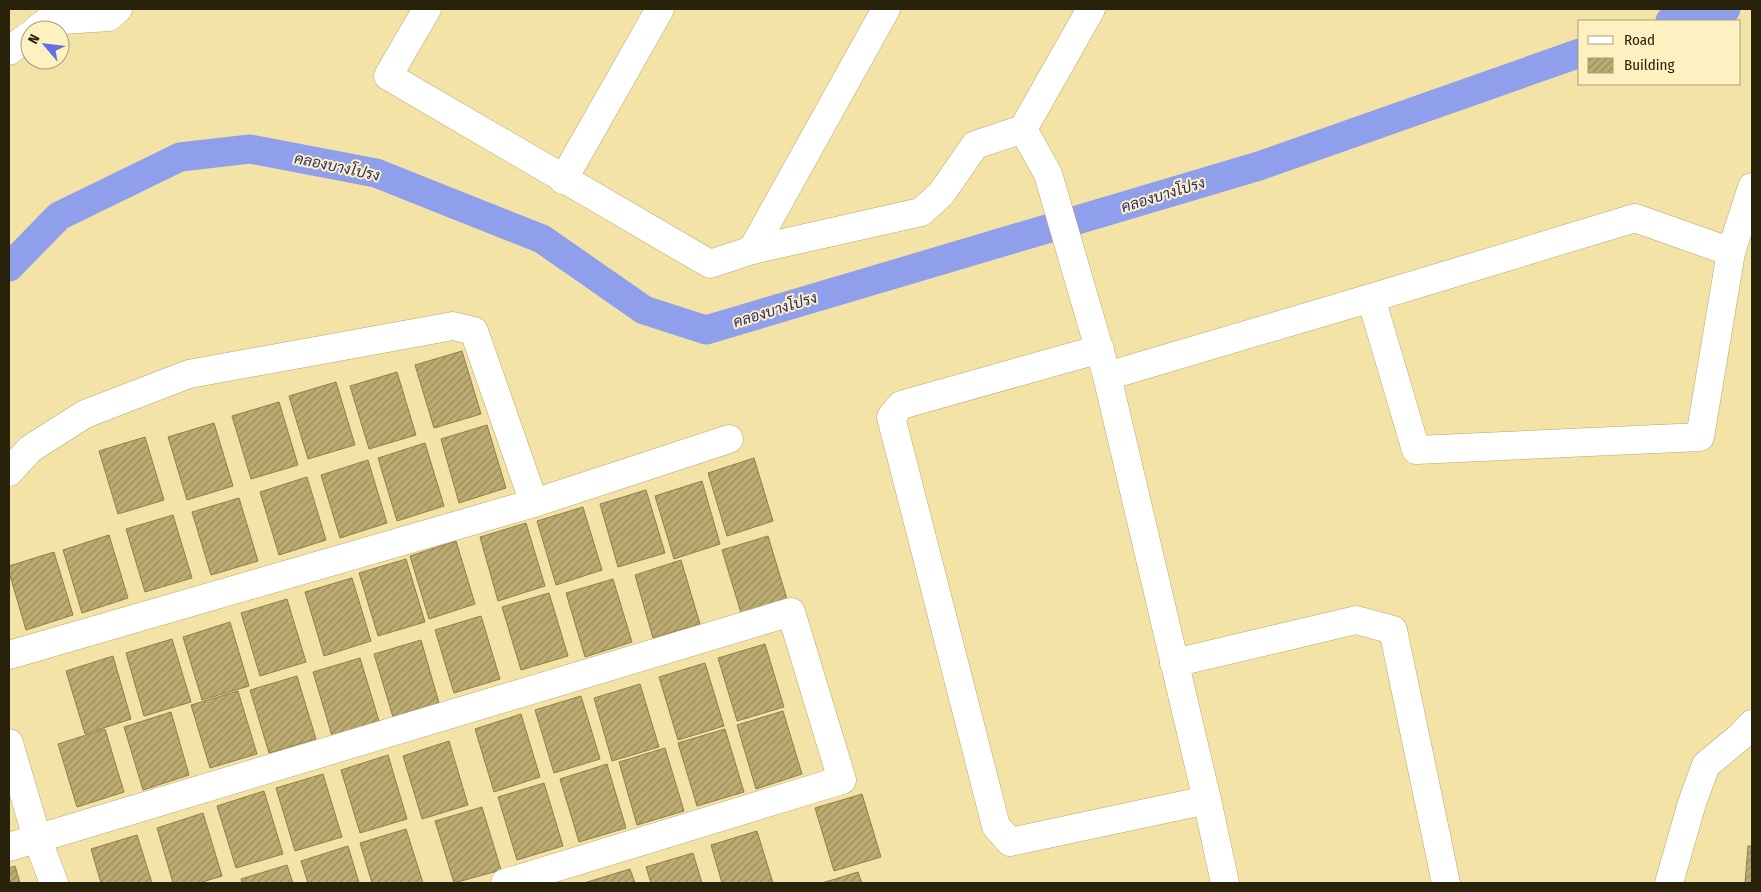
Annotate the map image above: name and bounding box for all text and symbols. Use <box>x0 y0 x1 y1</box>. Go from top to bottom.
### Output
north arrow <box>20 20 70 70</box>
legend <box>1578 20 1741 85</box>
text: N <box>24 31 43 47</box>
text: Road <box>1624 31 1655 49</box>
text: Building <box>1624 56 1675 74</box>
water label: คลองบางโปรง <box>293 148 382 185</box>
water label: คลองบางโปรง <box>1119 173 1207 216</box>
water label: คลองบางโปรง <box>731 288 819 331</box>

